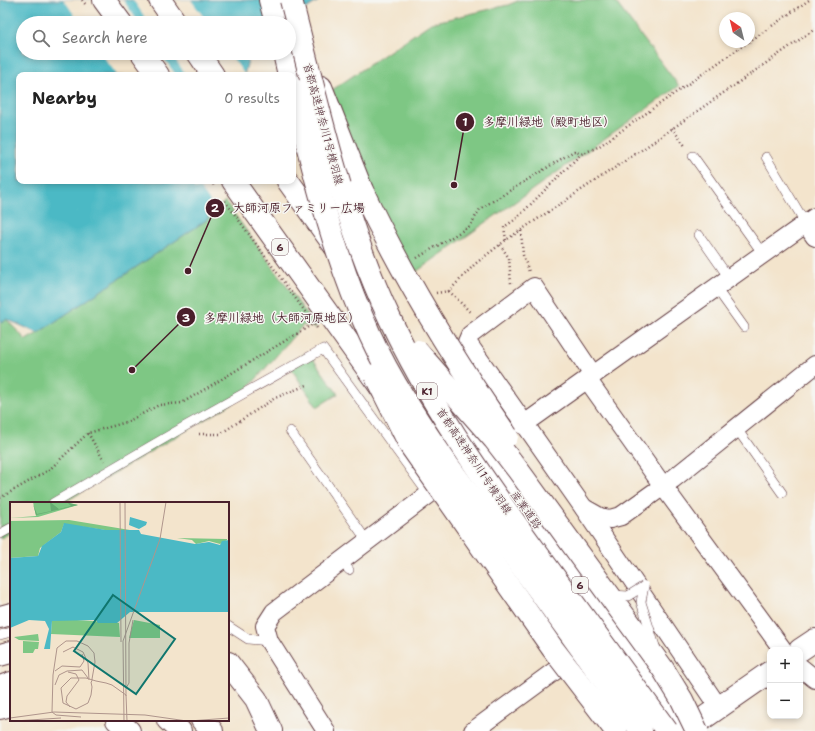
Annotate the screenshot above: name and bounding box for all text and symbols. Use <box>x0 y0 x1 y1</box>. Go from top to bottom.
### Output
north arrow <box>719 12 755 48</box>
search box <box>16 16 296 60</box>
icon: search <box>30 27 52 49</box>
text: Search here <box>62 28 148 48</box>
street label: 首都高速神奈川1号横羽線 <box>300 61 346 187</box>
text: Nearby <box>32 87 97 109</box>
text: 0 results <box>224 90 280 107</box>
callout: 多摩川緑地（殿町地区） <box>455 110 623 134</box>
text: 1 <box>462 114 468 130</box>
text: 多摩川緑地（殿町地区） <box>483 114 615 130</box>
callout: 大師河原ファミリー広場 <box>205 196 373 220</box>
text: 2 <box>211 200 220 216</box>
text: 大師河原ファミリー広場 <box>233 200 365 216</box>
road number: 6 <box>272 239 288 255</box>
callout: 多摩川緑地（大師河原地区） <box>176 305 368 329</box>
text: 3 <box>182 310 190 326</box>
text: 多摩川緑地（大師河原地区） <box>204 310 360 326</box>
road number: K1 <box>417 383 437 399</box>
street label: 首都高速神奈川1号横羽線 <box>433 405 515 517</box>
street label: 産業道路 <box>507 488 545 532</box>
inset map <box>10 502 229 721</box>
road number: 6 <box>572 577 588 593</box>
map controls <box>767 647 803 719</box>
button: + <box>767 647 803 683</box>
button: − <box>767 683 803 719</box>

